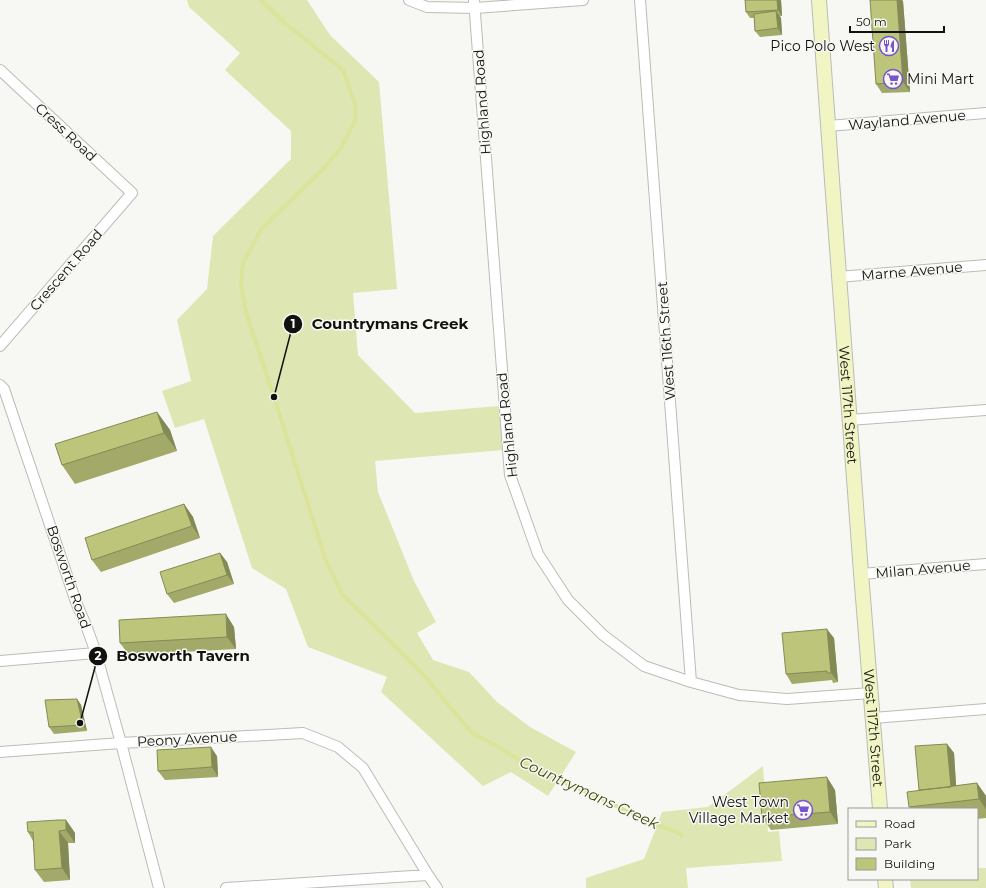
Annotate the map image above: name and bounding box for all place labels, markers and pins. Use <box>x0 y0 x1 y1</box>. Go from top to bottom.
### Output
restaurant icon: Pico Polo West <box>878 35 900 57</box>
place label: Pico Polo West <box>770 37 875 55</box>
supermarket icon: Mini Mart <box>882 68 904 90</box>
place label: Mini Mart <box>907 70 974 88</box>
callout: Countrymans Creek <box>283 310 476 337</box>
callout: Bosworth Tavern <box>88 642 258 669</box>
place label: West Town Village Market <box>689 793 789 827</box>
supermarket icon: West Town Village Market <box>792 799 814 821</box>

